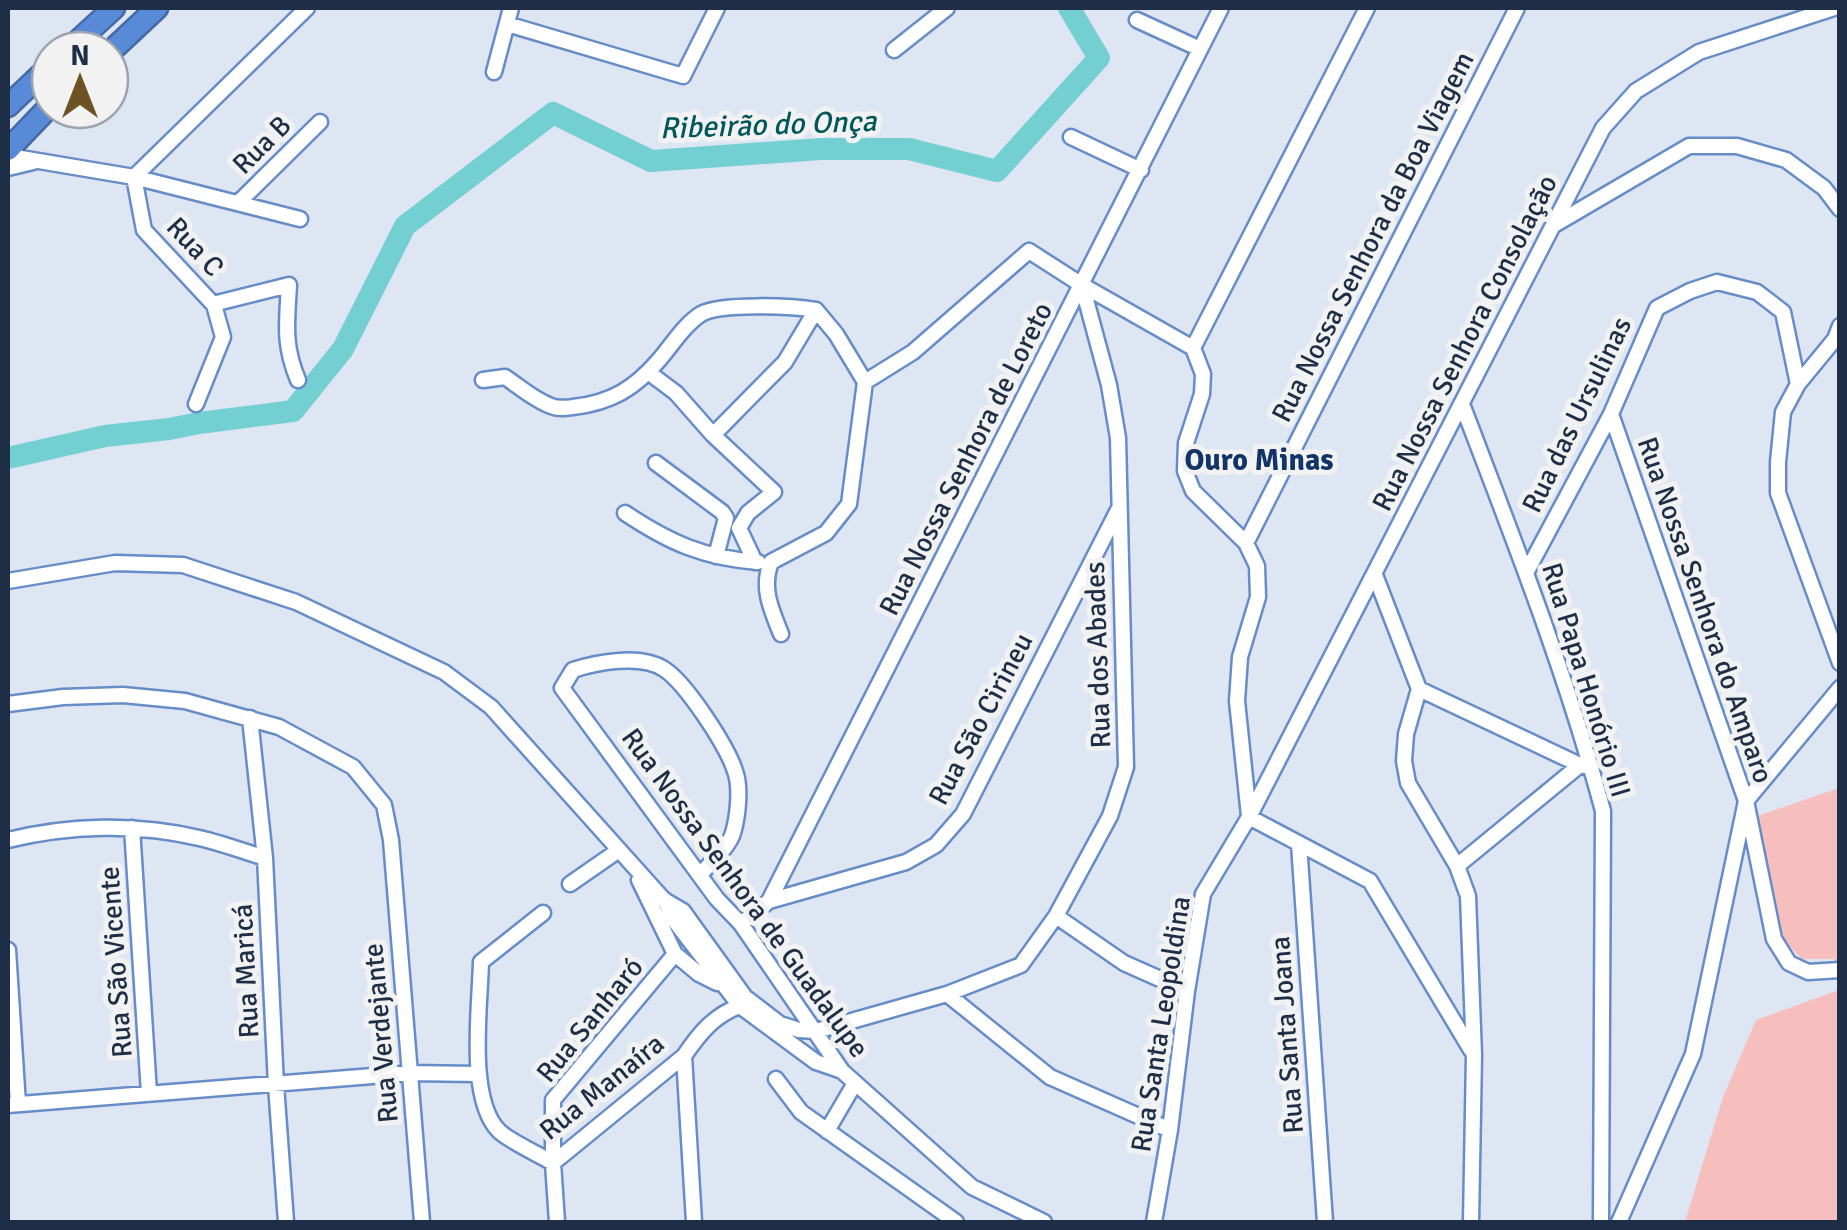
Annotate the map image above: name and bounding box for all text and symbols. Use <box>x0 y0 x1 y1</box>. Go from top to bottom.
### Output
north arrow <box>30 30 130 130</box>
text: N <box>70 39 90 73</box>
street label: Rua Nossa Senhora da Boa Viagem <box>1264 46 1482 428</box>
water label: Ribeirão do Onça <box>659 103 878 147</box>
street label: Rua B <box>226 109 298 181</box>
street label: Rua Nossa Senhora Consolação <box>1365 169 1565 517</box>
street label: Rua C <box>159 210 231 284</box>
street label: Rua Nossa Senhora de Loreto <box>872 297 1060 621</box>
street label: Rua das Ursulinas <box>1515 312 1639 518</box>
street label: Rua Nossa Senhora do Amparo <box>1630 432 1780 788</box>
district label: Ouro Minas <box>1184 442 1334 479</box>
street label: Rua Papa Honório III <box>1534 559 1638 801</box>
street label: Rua dos Abades <box>1078 561 1118 749</box>
street label: Rua São Cirineu <box>921 627 1041 811</box>
street label: Rua Nossa Senhora de Guadalupe <box>614 722 876 1064</box>
street label: Rua São Vicente <box>92 865 140 1059</box>
street label: Rua Santa Leopoldina <box>1124 894 1198 1154</box>
street label: Rua Maricá <box>226 903 266 1039</box>
street label: Rua Santa Joana <box>1263 935 1311 1135</box>
street label: Rua Verdejante <box>356 942 406 1124</box>
street label: Rua Sanharó <box>529 951 651 1089</box>
street label: Rua Manaíra <box>533 1027 671 1147</box>

